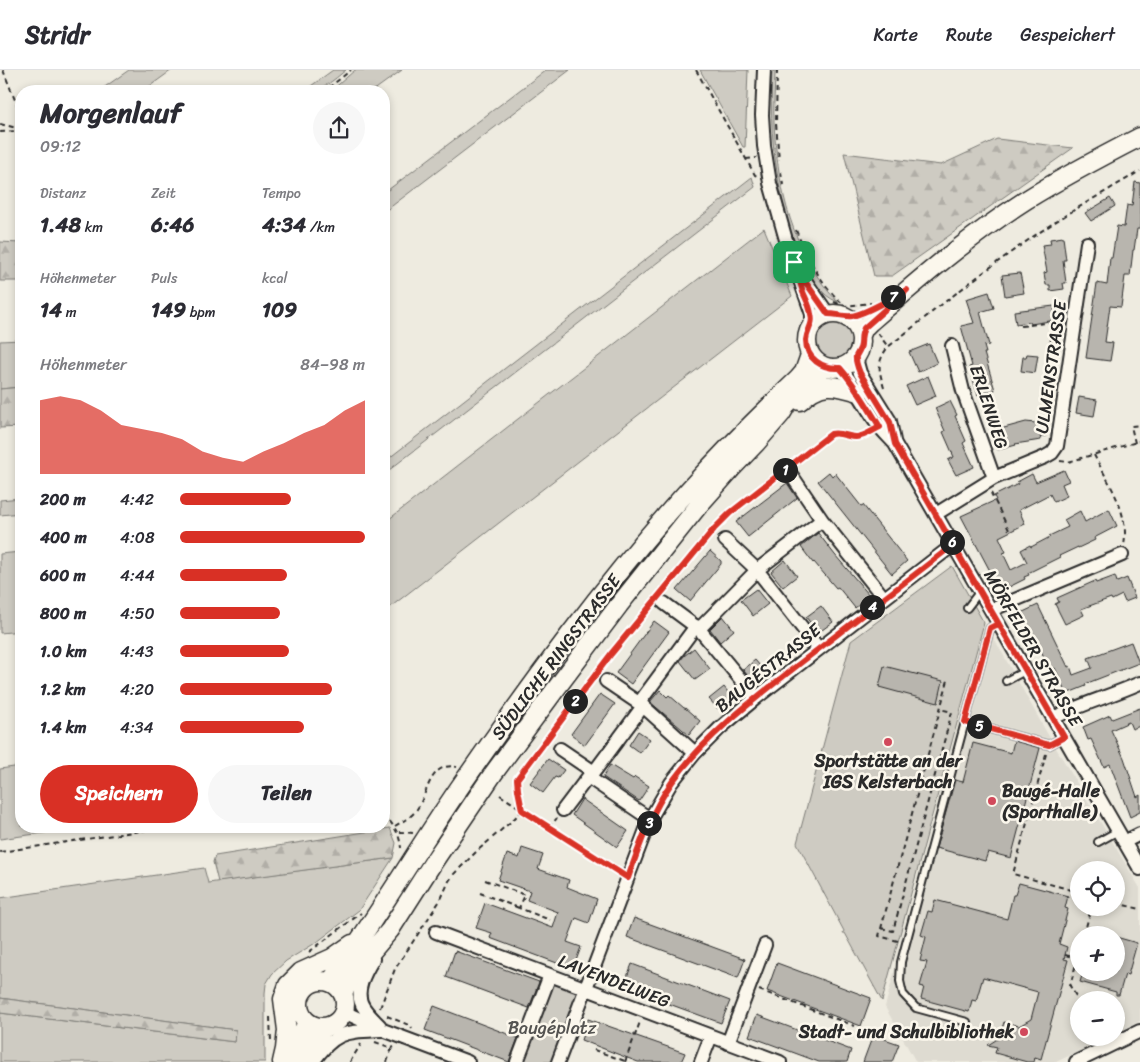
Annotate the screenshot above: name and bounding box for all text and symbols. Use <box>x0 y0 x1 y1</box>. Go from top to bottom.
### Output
text: Stridr <box>25 14 90 56</box>
text: Karte <box>873 19 918 51</box>
text: Route <box>946 19 992 51</box>
text: Gespeichert <box>1020 19 1115 51</box>
text: Morgenlauf <box>40 88 182 137</box>
button: share <box>313 102 365 154</box>
text: 09:12 <box>40 132 81 161</box>
text: Distanz <box>40 181 86 206</box>
text: Zeit <box>151 181 176 206</box>
text: Tempo <box>262 181 301 206</box>
text: 1.48 <box>40 206 81 244</box>
text: 6:46 <box>151 206 194 244</box>
text: 4:34 <box>262 206 306 244</box>
text: km <box>81 215 103 240</box>
text: /km <box>306 215 335 240</box>
pin <box>773 241 815 283</box>
icon: arrive <box>780 248 808 276</box>
text: Höhenmeter <box>40 266 116 291</box>
text: Puls <box>151 266 177 291</box>
text: kcal <box>262 266 287 291</box>
pin: 7 <box>880 284 906 310</box>
text: 7 <box>890 285 898 310</box>
text: 14 <box>40 291 62 329</box>
text: 149 <box>151 291 186 329</box>
text: 109 <box>262 291 297 329</box>
street label: ULMENSTRASSE <box>1026 297 1076 436</box>
text: m <box>62 300 77 325</box>
text: bpm <box>186 300 216 325</box>
text: Höhenmeter <box>40 350 126 379</box>
text: 84–98 m <box>300 350 365 379</box>
street label: ERLENWEG <box>960 361 1018 453</box>
pin: 1 <box>772 458 798 482</box>
text: 1 <box>782 458 789 483</box>
text: 200 m <box>40 485 86 514</box>
text: 4:42 <box>120 485 154 514</box>
text: 400 m <box>40 523 87 552</box>
text: 4:08 <box>120 523 155 552</box>
pin: 6 <box>940 530 964 554</box>
text: 6 <box>949 530 956 555</box>
text: 600 m <box>40 561 86 590</box>
text: 4:44 <box>120 561 155 590</box>
street label: MÖRFELDER STRASSE <box>975 563 1092 734</box>
street label: SÜDLICHE RINGSTRASSE <box>483 566 630 747</box>
pin: 4 <box>860 594 884 620</box>
text: 4 <box>868 595 877 620</box>
text: 800 m <box>40 599 86 628</box>
text: 4:50 <box>120 599 155 628</box>
street label: BAUGÉSTRASSE <box>708 614 829 721</box>
text: 1.0 km <box>40 637 87 666</box>
text: 4:43 <box>120 637 154 666</box>
text: 1.2 km <box>40 675 86 704</box>
text: 4:20 <box>120 675 154 704</box>
pin: 2 <box>562 688 588 714</box>
text: 2 <box>571 689 580 714</box>
text: 1.4 km <box>40 713 87 742</box>
text: 4:34 <box>120 713 154 742</box>
pin: 5 <box>966 714 992 738</box>
text: 5 <box>975 714 984 739</box>
marker: Sportstätte an der IGS Kelsterbach <box>882 736 894 748</box>
place label: Sportstätte an der IGS Kelsterbach <box>813 745 963 798</box>
button: Speichern <box>40 765 198 823</box>
button: Teilen <box>208 765 365 823</box>
place label: Baugé-Halle (Sporthalle) <box>1002 775 1101 828</box>
marker: Baugé-Halle (Sporthalle) <box>986 795 998 807</box>
pin: 3 <box>636 810 662 836</box>
text: 3 <box>646 811 653 836</box>
map controls <box>1070 861 1125 1046</box>
button: locate <box>1070 861 1125 916</box>
button: + <box>1070 926 1125 981</box>
street label: LAVENDELWEG <box>553 945 676 1017</box>
button: − <box>1070 991 1125 1046</box>
park label: Baugéplatz <box>508 1012 597 1044</box>
place label: Stadt- und Schulbibliothek <box>798 1016 1014 1048</box>
marker: Stadt- und Schulbibliothek <box>1018 1026 1030 1038</box>

